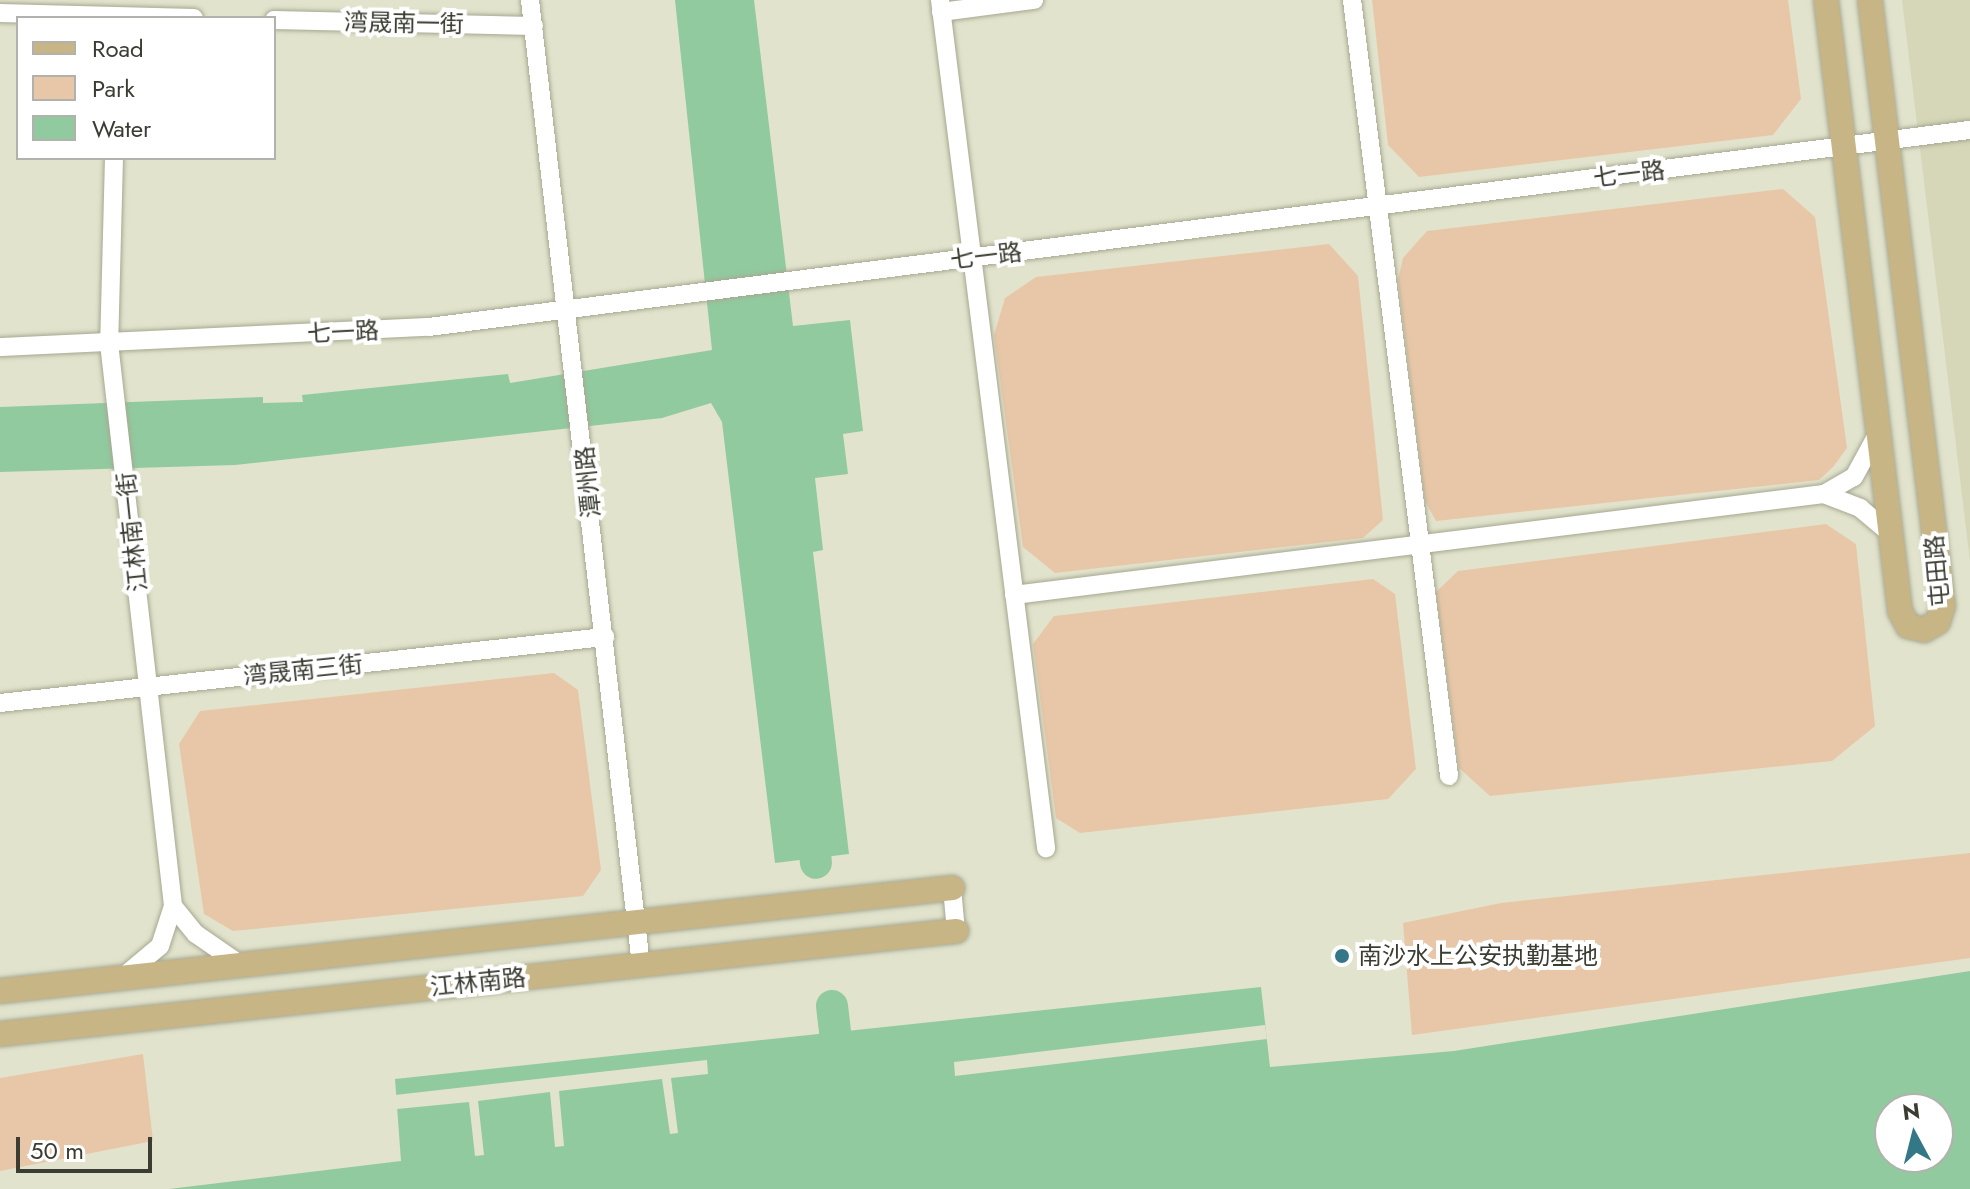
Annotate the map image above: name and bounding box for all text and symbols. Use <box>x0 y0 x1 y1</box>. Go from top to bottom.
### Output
street label: 湾晟南一街 <box>344 8 464 38</box>
legend <box>16 16 276 160</box>
text: Road <box>92 31 144 66</box>
text: Park <box>92 71 135 106</box>
text: Water <box>92 111 151 146</box>
street label: 七一路 <box>1592 155 1666 193</box>
street label: 七一路 <box>949 237 1023 275</box>
street label: 七一路 <box>306 316 380 348</box>
street label: 潭州路 <box>570 445 606 519</box>
street label: 江林南一街 <box>111 471 153 593</box>
street label: 屯田路 <box>1920 534 1954 608</box>
street label: 湾晟南三街 <box>242 649 364 691</box>
place label: 南沙水上公安执勤基地 <box>1358 942 1598 970</box>
marker: 南沙水上公安执勤基地 <box>1333 947 1351 965</box>
street label: 江林南路 <box>429 963 527 1001</box>
north arrow <box>1874 1093 1954 1173</box>
text: N <box>1901 1094 1922 1128</box>
scale bar <box>20 1121 156 1171</box>
text: 50 m <box>30 1133 84 1168</box>

